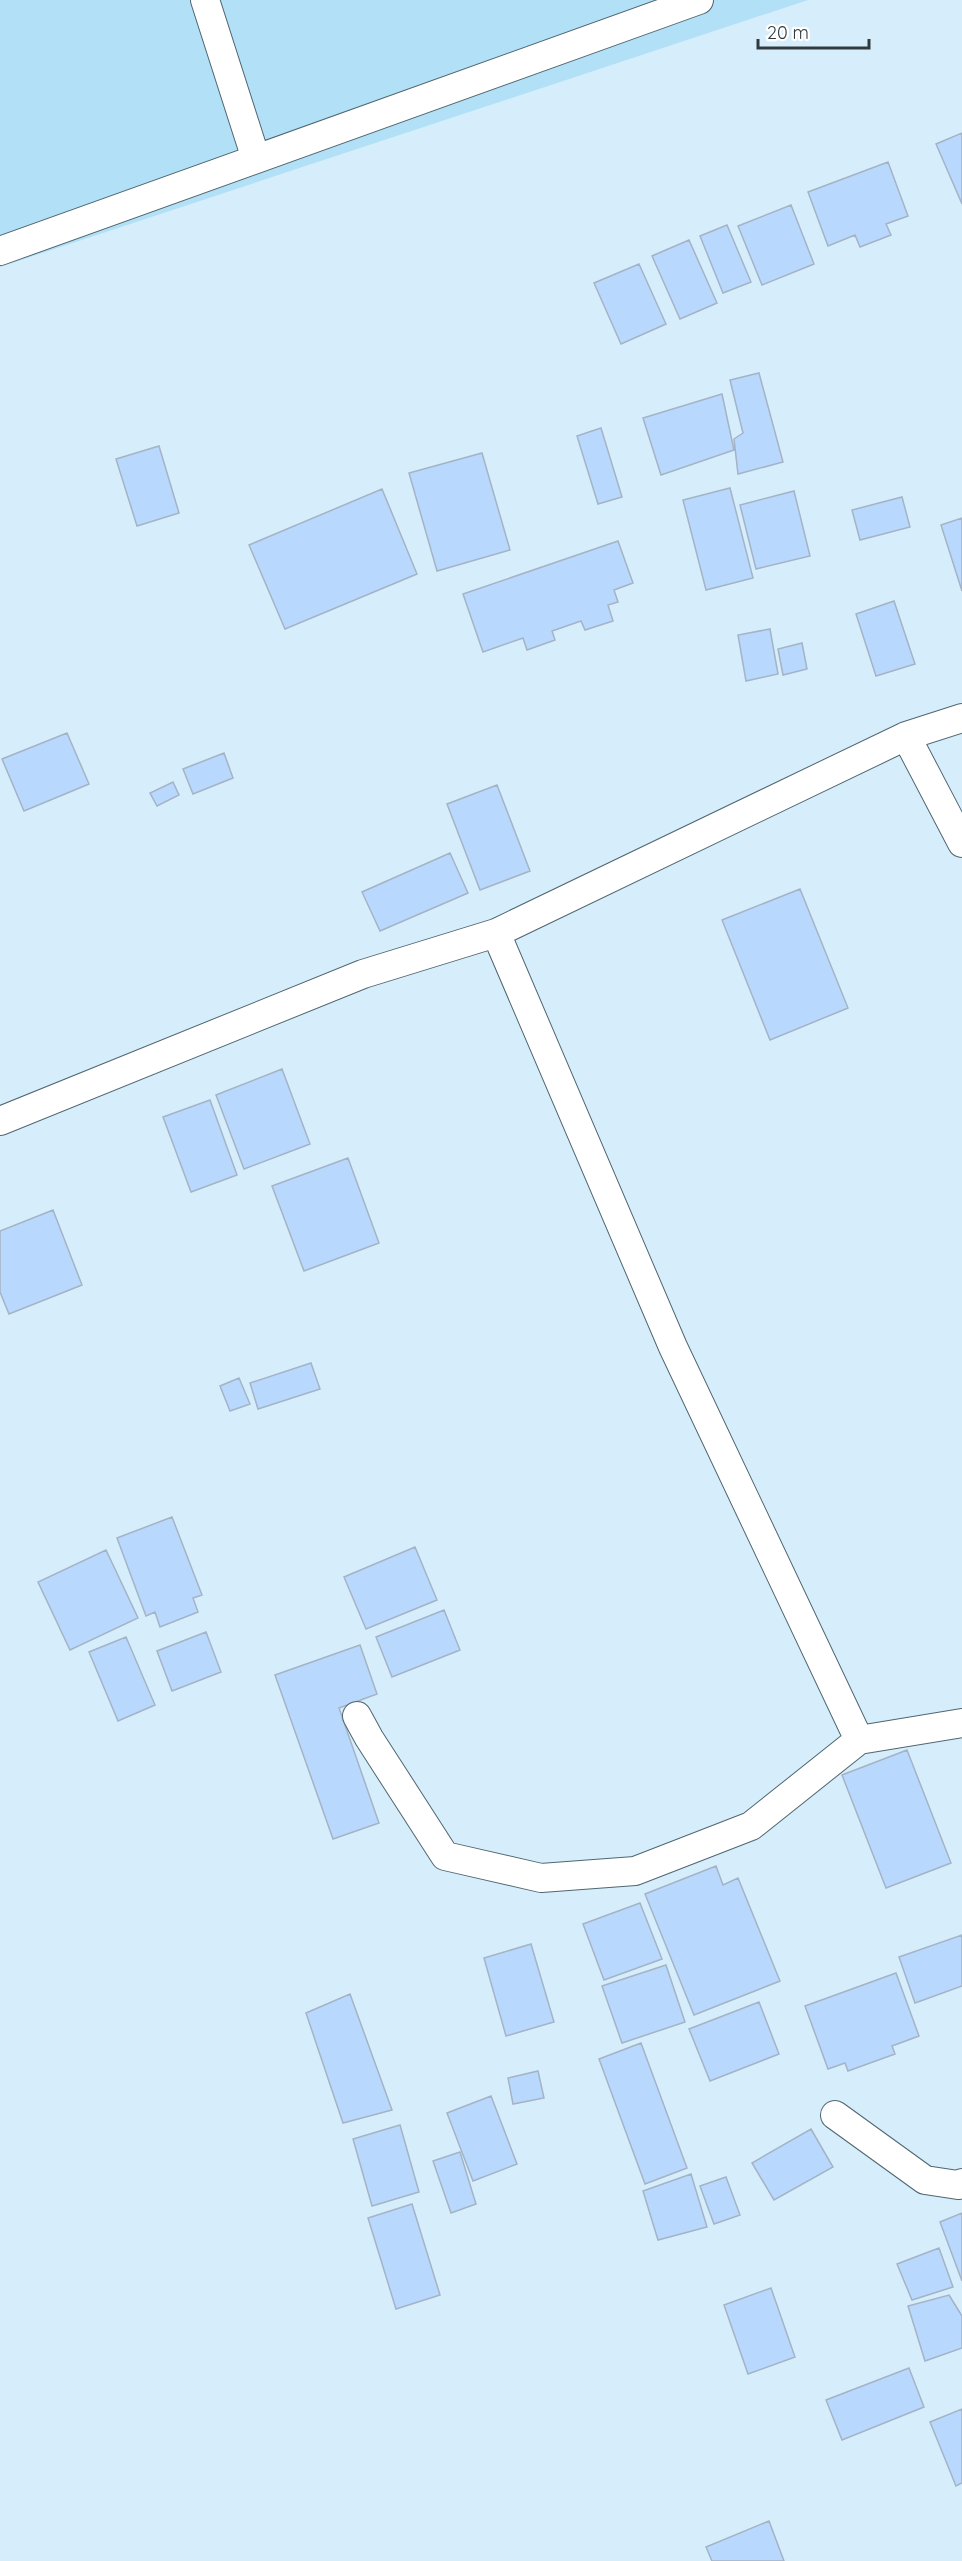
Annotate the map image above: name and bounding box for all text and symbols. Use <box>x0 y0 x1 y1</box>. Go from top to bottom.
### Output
scale bar <box>758 12 869 50</box>
text: 20 m <box>767 21 809 44</box>

